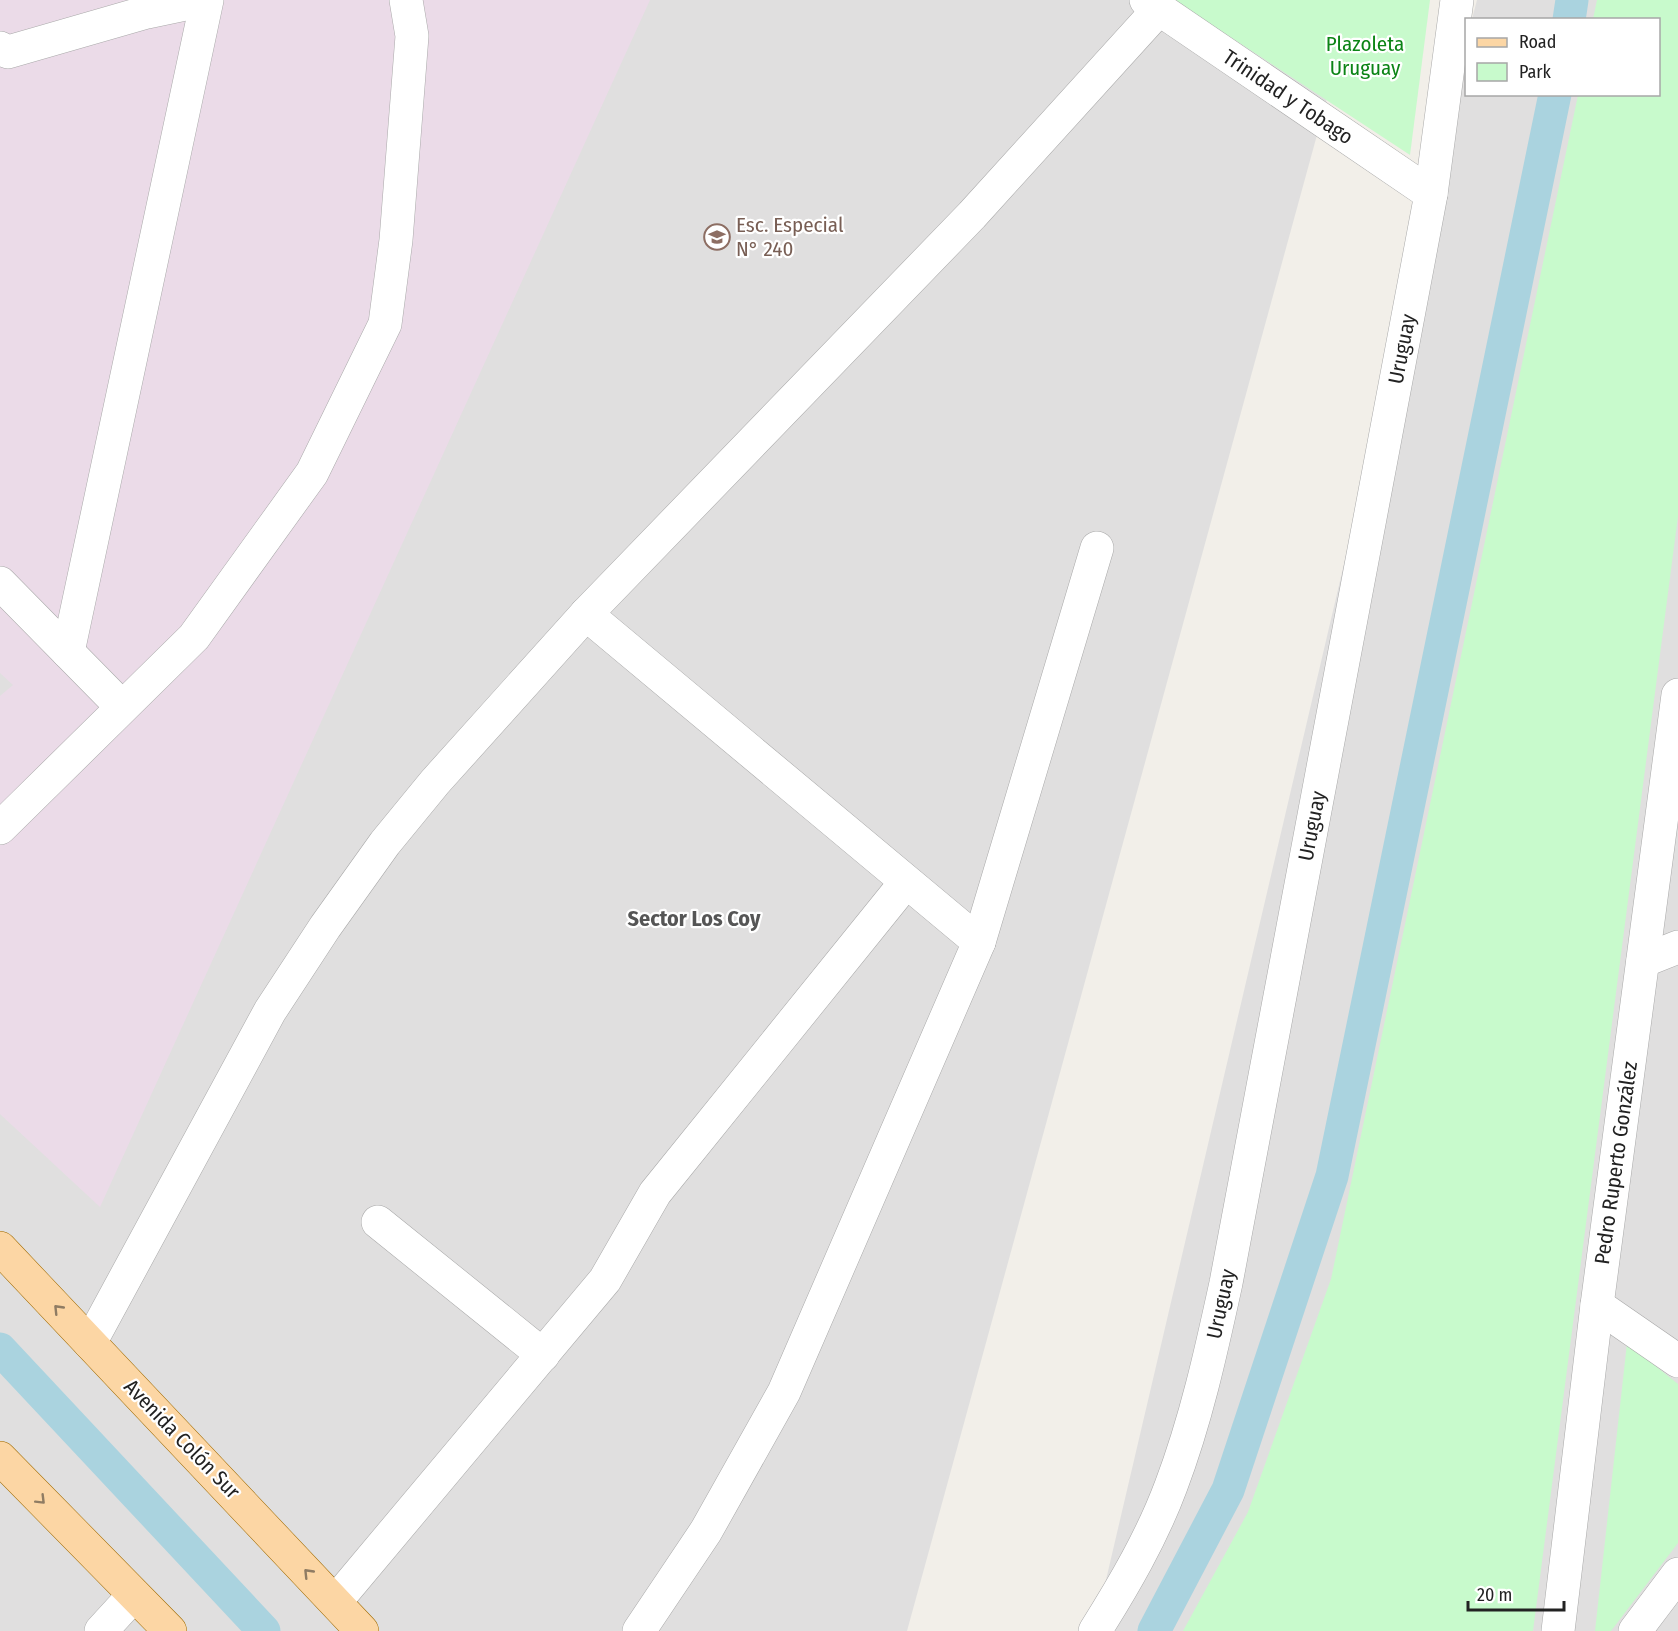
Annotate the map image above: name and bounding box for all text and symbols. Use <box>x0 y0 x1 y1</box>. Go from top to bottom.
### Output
legend <box>1465 18 1660 96</box>
park label: Plazoleta Uruguay <box>1326 31 1404 81</box>
text: Road <box>1519 31 1556 53</box>
street label: Trinidad y Tobago <box>1218 44 1358 150</box>
text: Park <box>1519 61 1552 83</box>
place label: Esc. Especial N° 240 <box>736 212 844 262</box>
school or university icon: Esc. Especial N° 240 <box>702 222 732 252</box>
street label: Uruguay <box>1382 311 1422 386</box>
street label: Uruguay <box>1292 788 1332 863</box>
district label: Sector Los Coy <box>628 905 761 932</box>
street label: Pedro Ruperto González <box>1589 1060 1643 1266</box>
street label: Uruguay <box>1201 1266 1241 1341</box>
one-way arrow <box>55 1306 66 1317</box>
street label: Avenida Colón Sur <box>118 1374 246 1505</box>
one-way arrow <box>34 1494 45 1504</box>
one-way arrow <box>305 1569 316 1580</box>
scale bar <box>1468 1574 1564 1612</box>
text: 20 m <box>1477 1584 1512 1606</box>

